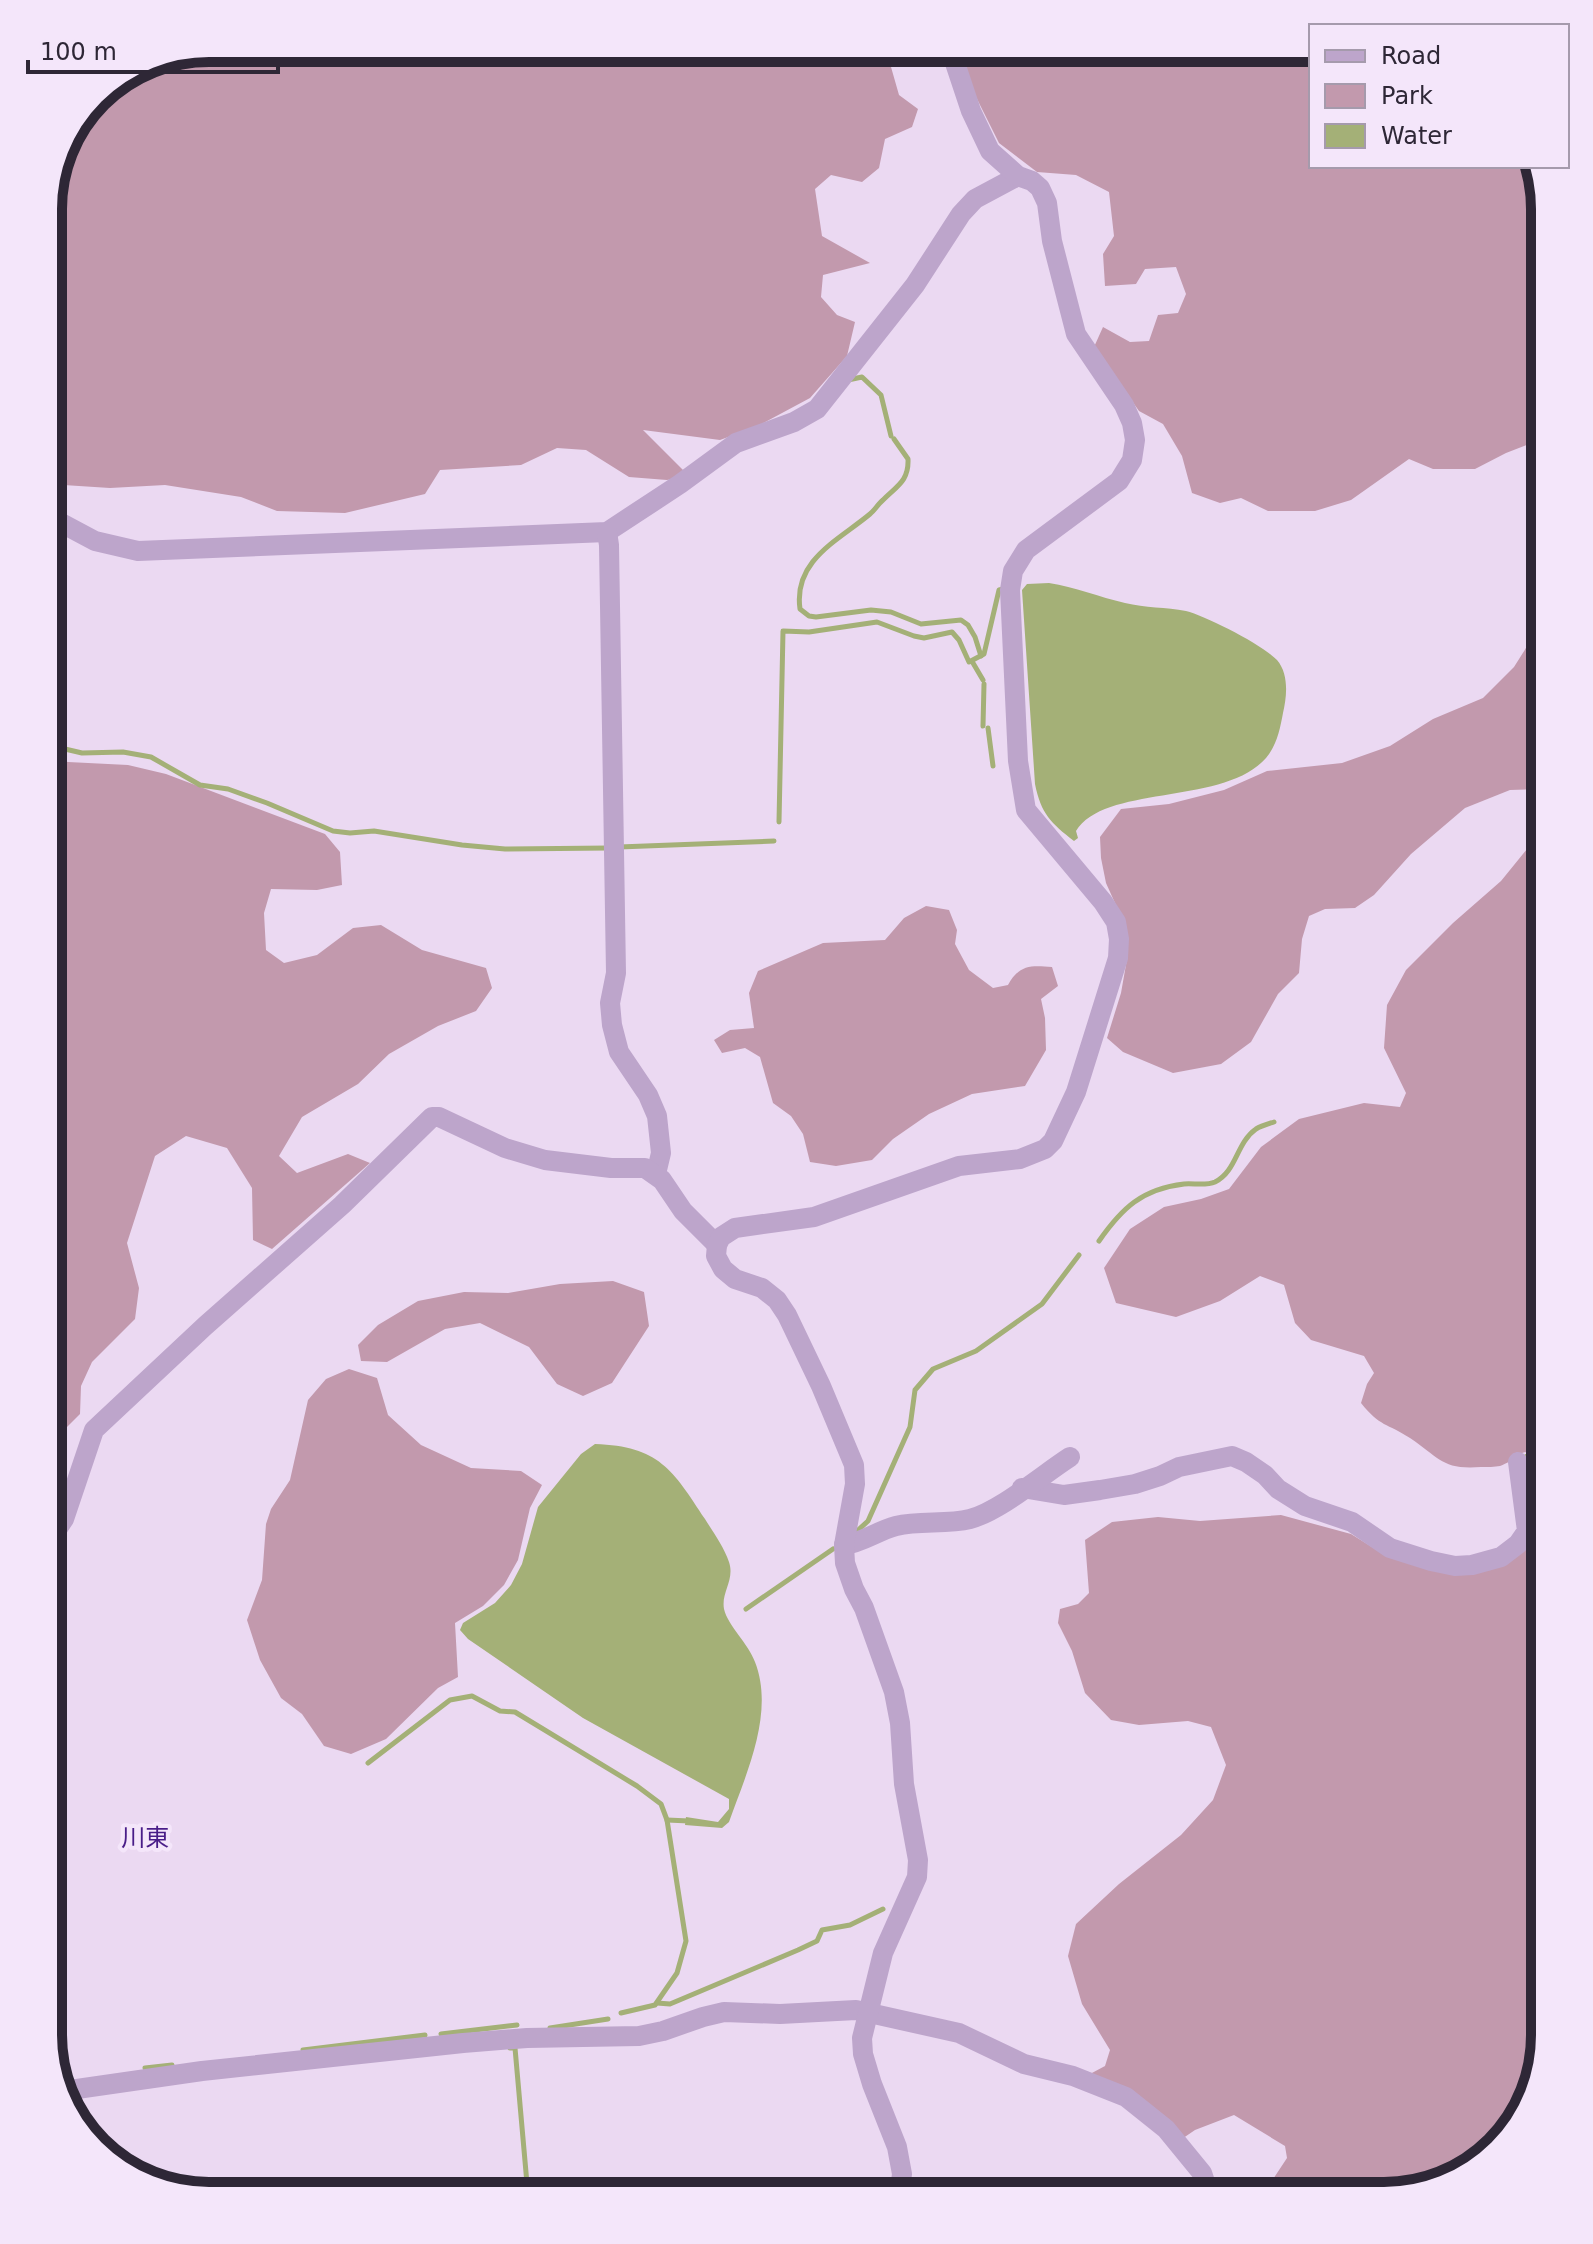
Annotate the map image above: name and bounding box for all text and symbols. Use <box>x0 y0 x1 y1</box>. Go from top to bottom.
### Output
scale bar <box>28 24 278 74</box>
legend <box>1309 24 1569 168</box>
text: 100 m <box>40 38 117 66</box>
text: Road <box>1381 42 1441 70</box>
text: Park <box>1381 82 1433 110</box>
text: Water <box>1381 122 1452 150</box>
district label: 川東 <box>121 1824 169 1852</box>

